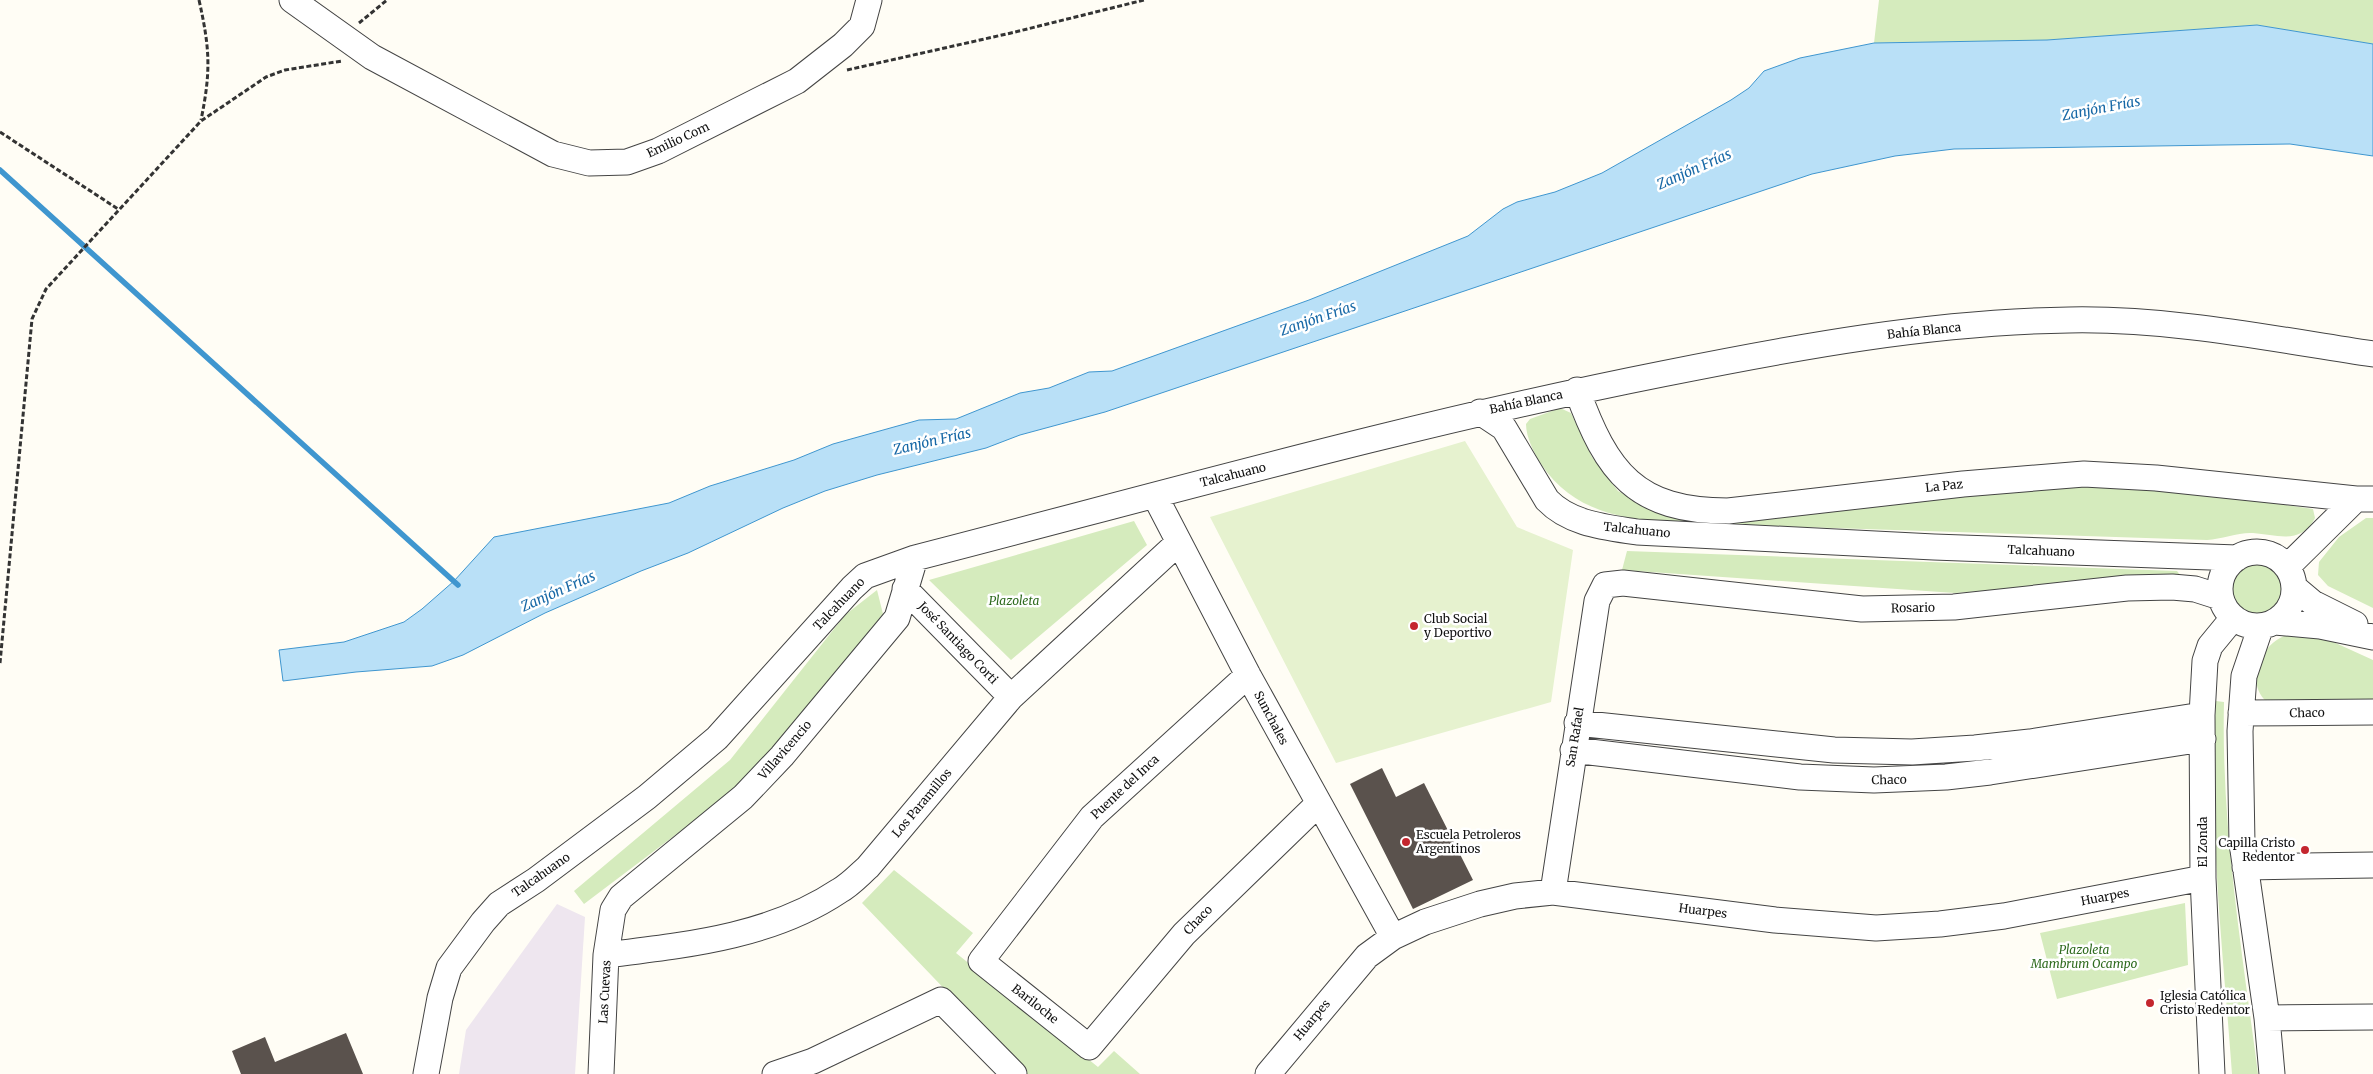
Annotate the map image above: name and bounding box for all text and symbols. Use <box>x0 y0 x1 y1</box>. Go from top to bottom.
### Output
water label: Zanjón Frías <box>2059 92 2142 125</box>
street label: Emilio Com <box>644 118 712 161</box>
water label: Zanjón Frías <box>1653 145 1734 194</box>
water label: Zanjón Frías <box>1277 297 1359 340</box>
street label: Bahía Blanca <box>1886 319 1962 342</box>
street label: Bahía Blanca <box>1488 386 1564 417</box>
water label: Zanjón Frías <box>890 423 973 459</box>
street label: Talcahuano <box>1198 459 1267 490</box>
street label: La Paz <box>1924 476 1964 495</box>
street label: Talcahuano <box>1603 519 1671 540</box>
street label: Talcahuano <box>2007 542 2075 559</box>
water label: Zanjón Frías <box>517 567 598 616</box>
street label: Talcahuano <box>810 574 867 633</box>
park label: Plazoleta <box>989 593 1039 608</box>
street label: José Santiago Corti <box>915 598 1001 687</box>
street label: Rosario <box>1891 600 1935 615</box>
place label: Club Social y Deportivo <box>1424 611 1492 640</box>
marker: Club Social y Deportivo <box>1408 620 1420 632</box>
street label: Sunchales <box>1251 688 1292 747</box>
street label: Chaco <box>2289 705 2325 720</box>
street label: San Rafael <box>1562 706 1587 768</box>
street label: Villavicencio <box>754 717 814 783</box>
street label: Puente del Inca <box>1087 751 1162 822</box>
street label: Los Paramillos <box>889 765 955 840</box>
street label: Chaco <box>1871 772 1907 787</box>
street label: El Zonda <box>2195 816 2210 867</box>
place label: Escuela Petroleros Argentinos <box>1415 827 1521 856</box>
place label: Capilla Cristo Redentor <box>2219 835 2296 864</box>
marker: Escuela Petroleros Argentinos <box>1400 836 1412 848</box>
marker: Capilla Cristo Redentor <box>2299 844 2311 856</box>
street label: Talcahuano <box>509 849 573 900</box>
street label: Huarpes <box>2080 884 2130 909</box>
street label: Huarpes <box>1678 900 1728 921</box>
street label: Chaco <box>1180 902 1215 938</box>
park label: Plazoleta Mambrum Ocampo <box>2030 942 2138 971</box>
street label: Las Cuevas <box>595 960 614 1024</box>
street label: Bariloche <box>1009 981 1062 1027</box>
place label: Iglesia Católica Cristo Redentor <box>2160 988 2251 1017</box>
street label: Huarpes <box>1290 996 1333 1043</box>
marker: Iglesia Católica Cristo Redentor <box>2144 997 2156 1009</box>

